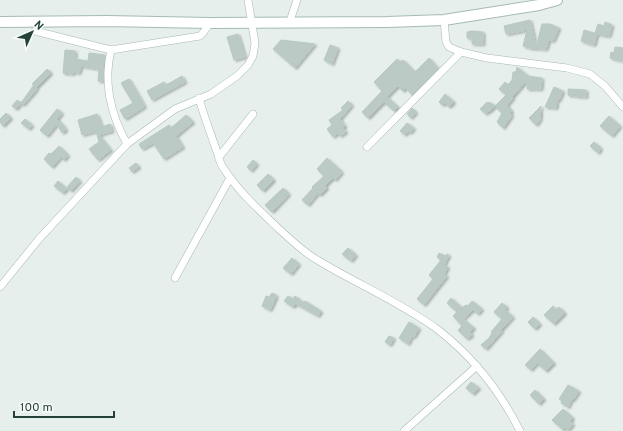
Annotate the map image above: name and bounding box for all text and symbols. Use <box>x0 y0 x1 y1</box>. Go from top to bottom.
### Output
north arrow <box>12 12 52 52</box>
text: N <box>31 18 46 33</box>
scale bar <box>14 393 114 419</box>
text: 100 m <box>20 400 53 416</box>

